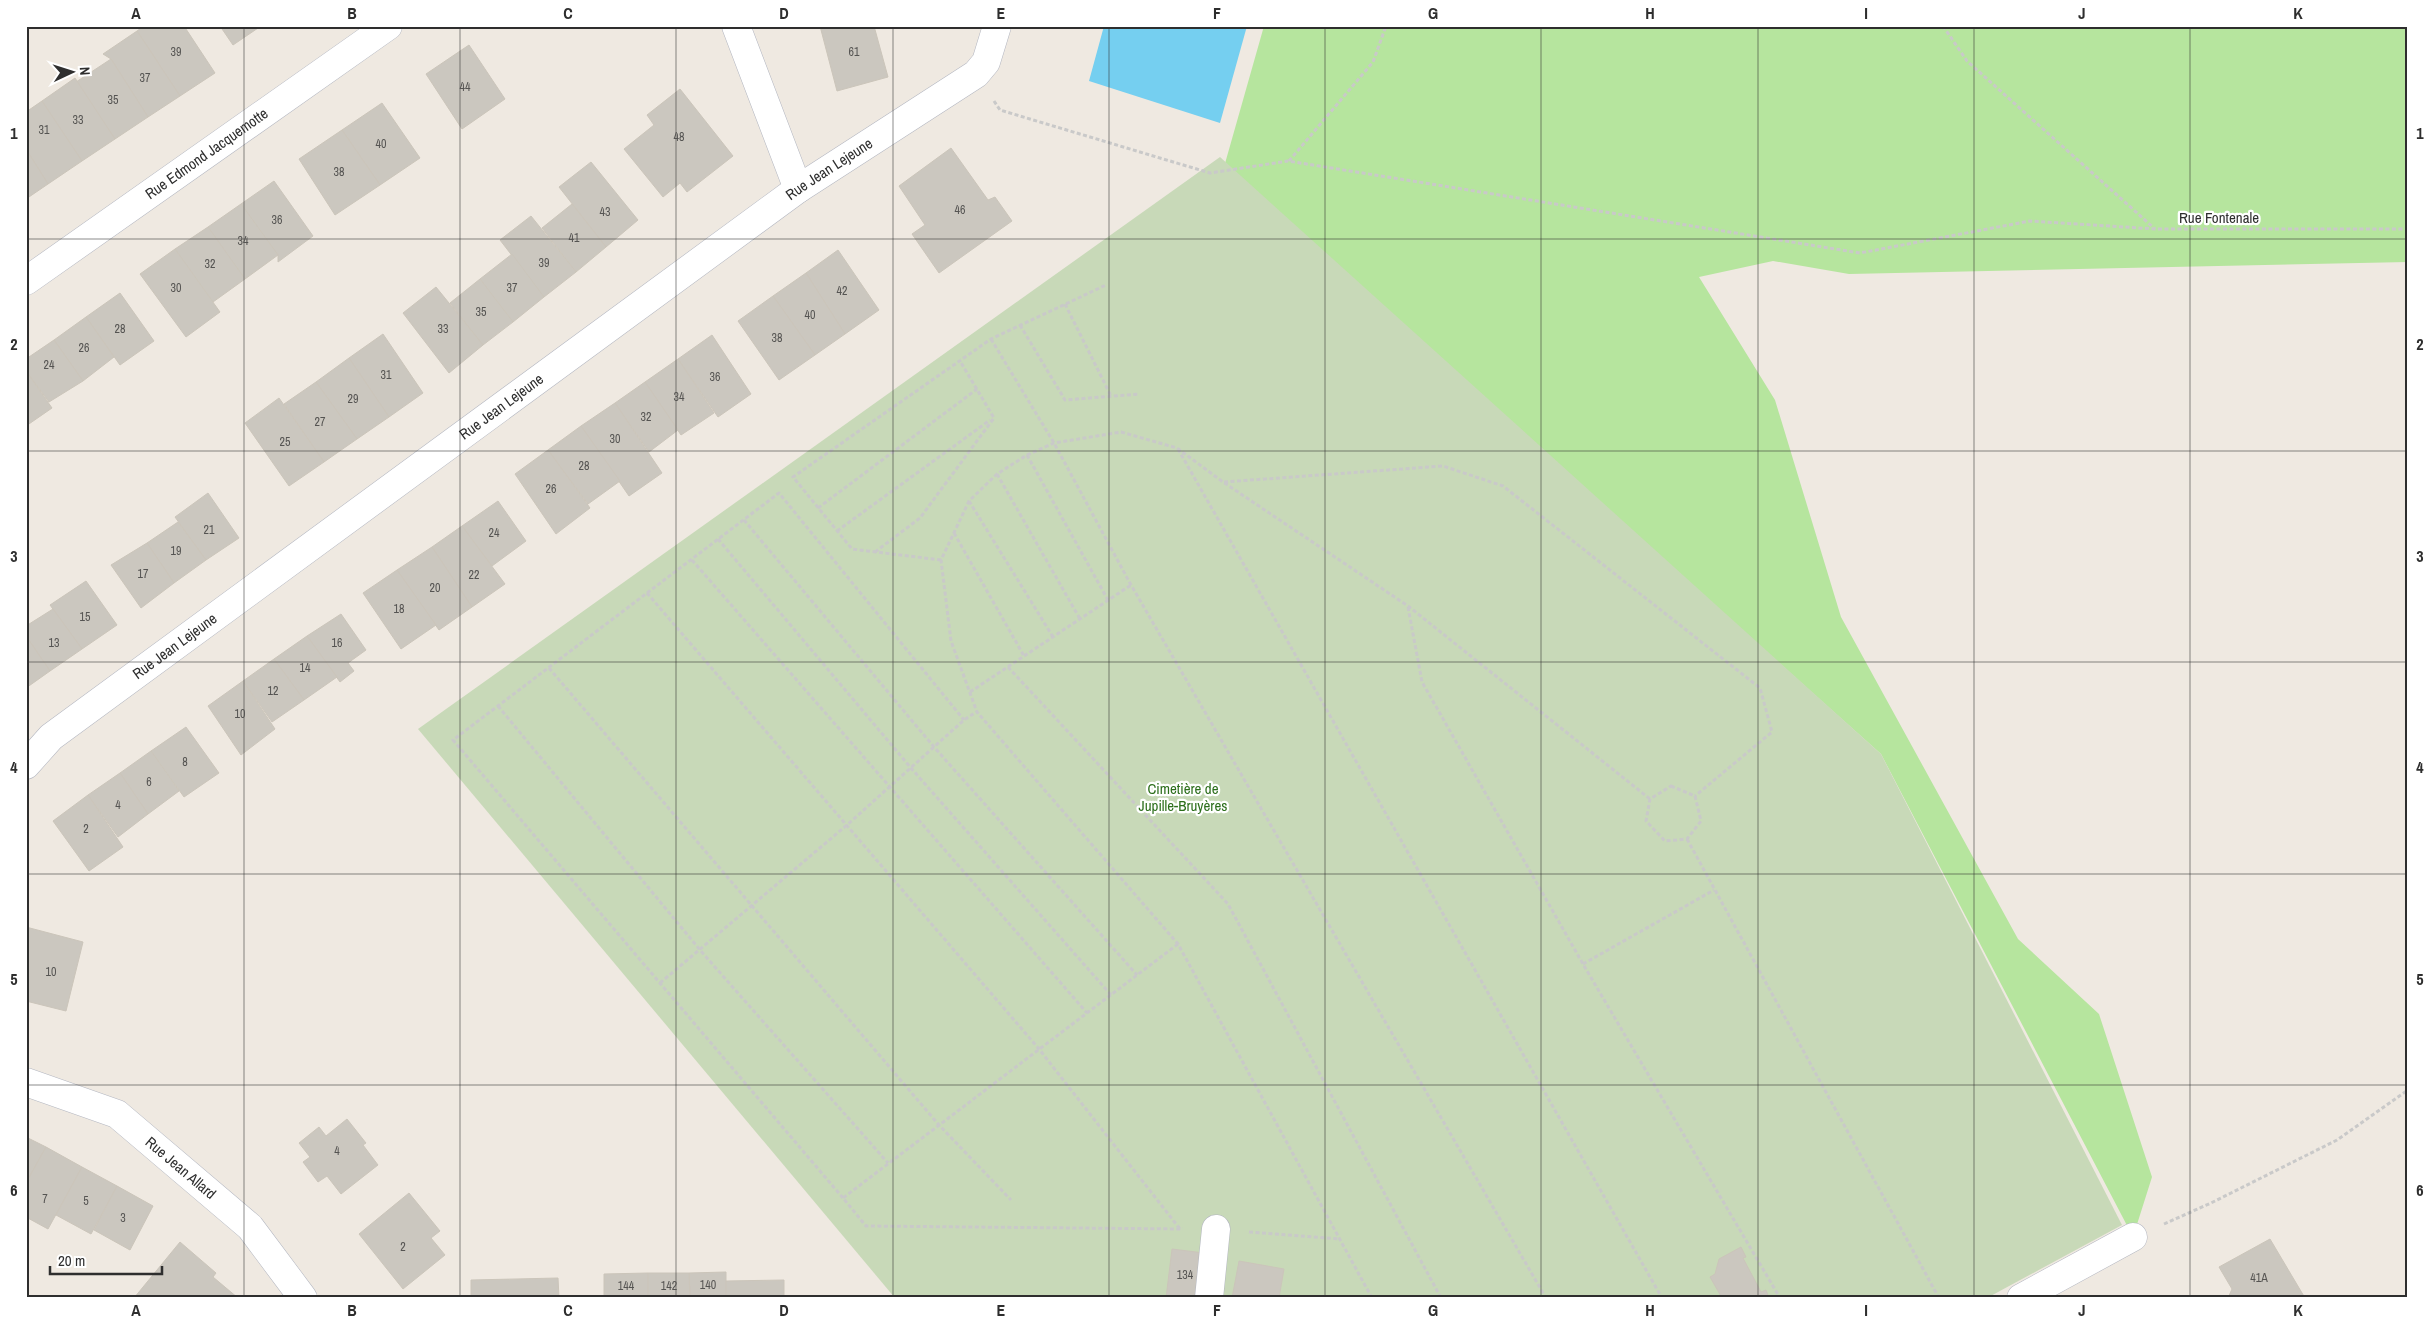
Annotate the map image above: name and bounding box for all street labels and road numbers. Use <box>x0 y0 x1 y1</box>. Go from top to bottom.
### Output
street label: Rue Edmond Jacquemotte <box>141 103 272 204</box>
street label: Rue Jean Lejeune <box>781 132 877 205</box>
street label: Rue Fontenale <box>2179 207 2259 228</box>
street label: Rue Jean Lejeune <box>455 368 548 444</box>
street label: Rue Jean Lejeune <box>128 608 221 684</box>
street label: Rue Jean Allard <box>141 1132 221 1204</box>

